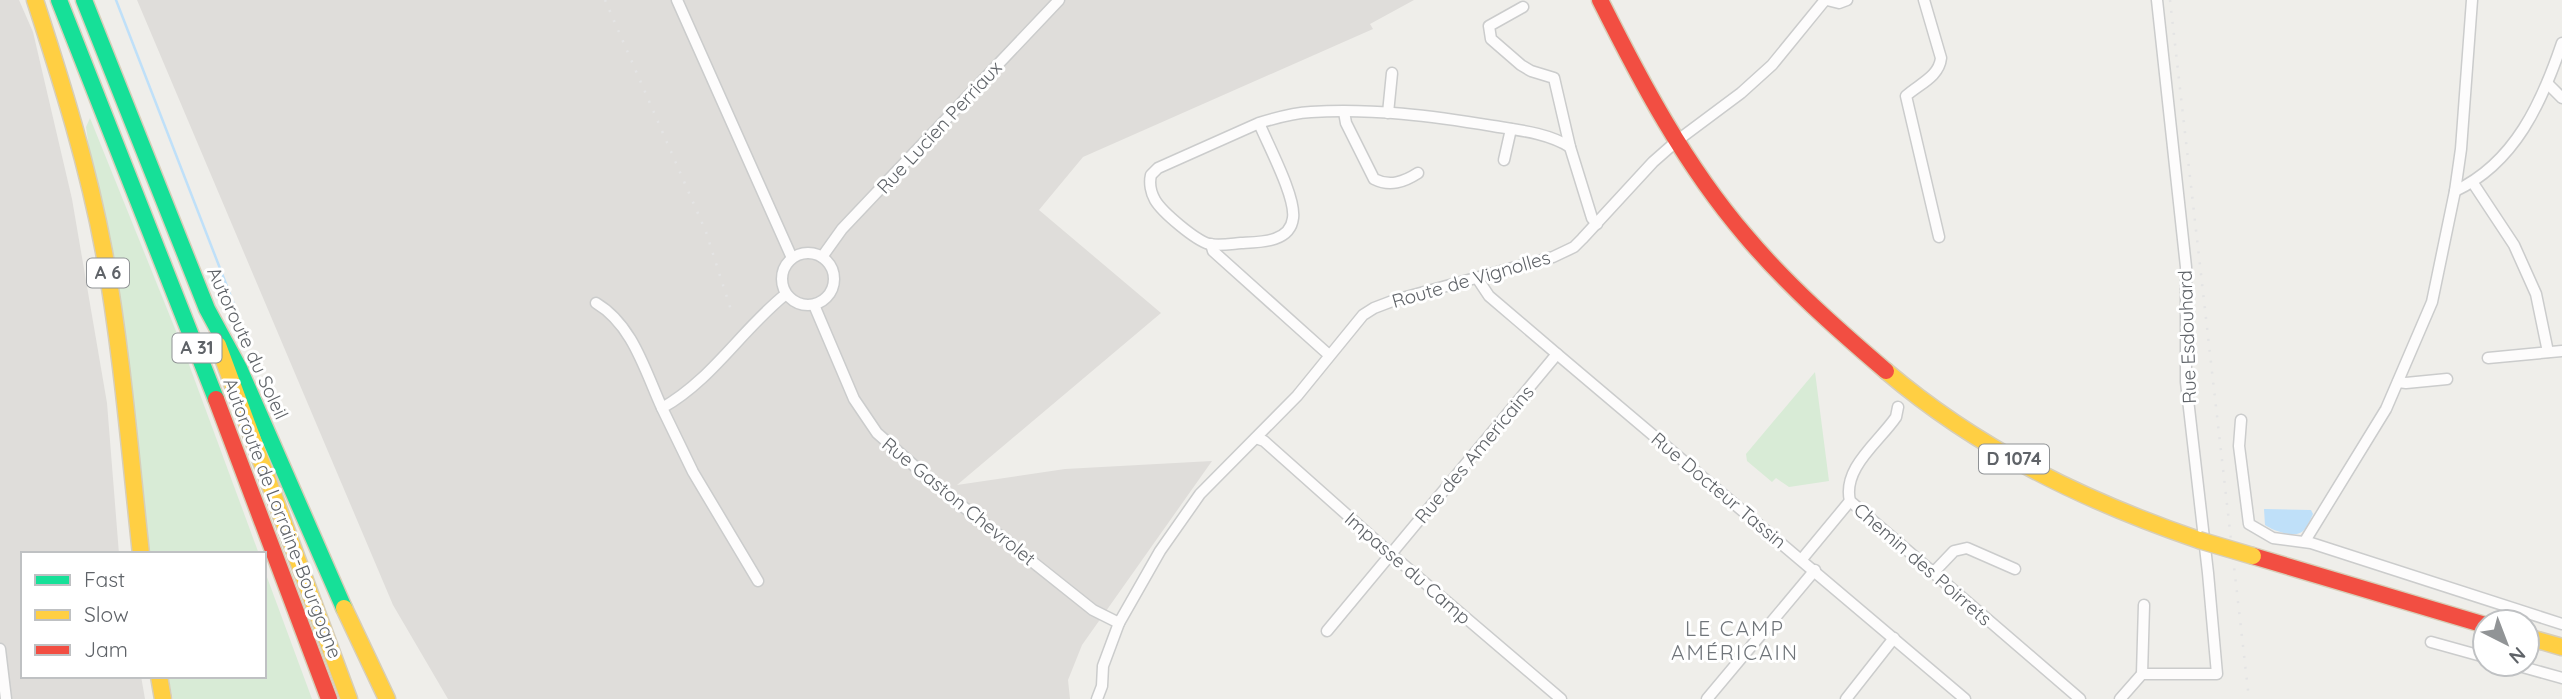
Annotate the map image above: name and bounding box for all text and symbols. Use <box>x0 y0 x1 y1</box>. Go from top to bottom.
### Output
street label: Rue Lucien Perriaux <box>871 56 1007 198</box>
street label: Route de Vignolles <box>1389 245 1553 313</box>
road number: A 6 <box>87 258 129 288</box>
street label: Autoroute du Soleil <box>202 263 294 423</box>
street label: Rue Esdouhard <box>2173 270 2201 404</box>
road number: A 31 <box>172 334 222 362</box>
street label: Autoroute de Lorraine-Bourgogne <box>218 374 348 662</box>
street label: Rue des Americains <box>1409 380 1539 528</box>
street label: Rue Docteur Tassin <box>1647 427 1791 553</box>
street label: Rue Gaston Chevrolet <box>877 432 1041 570</box>
road number: D 1074 <box>1979 444 2049 474</box>
street label: Chemin des Poirrets <box>1849 497 1997 631</box>
street label: Impasse du Camp <box>1340 507 1476 629</box>
legend <box>21 552 266 678</box>
text: Fast <box>84 566 125 592</box>
text: Slow <box>84 601 129 627</box>
north arrow <box>2471 608 2541 678</box>
district label: LE CAMP AMÉRICAIN <box>1671 615 1799 665</box>
text: Jam <box>84 636 128 662</box>
text: N <box>2504 642 2531 669</box>

